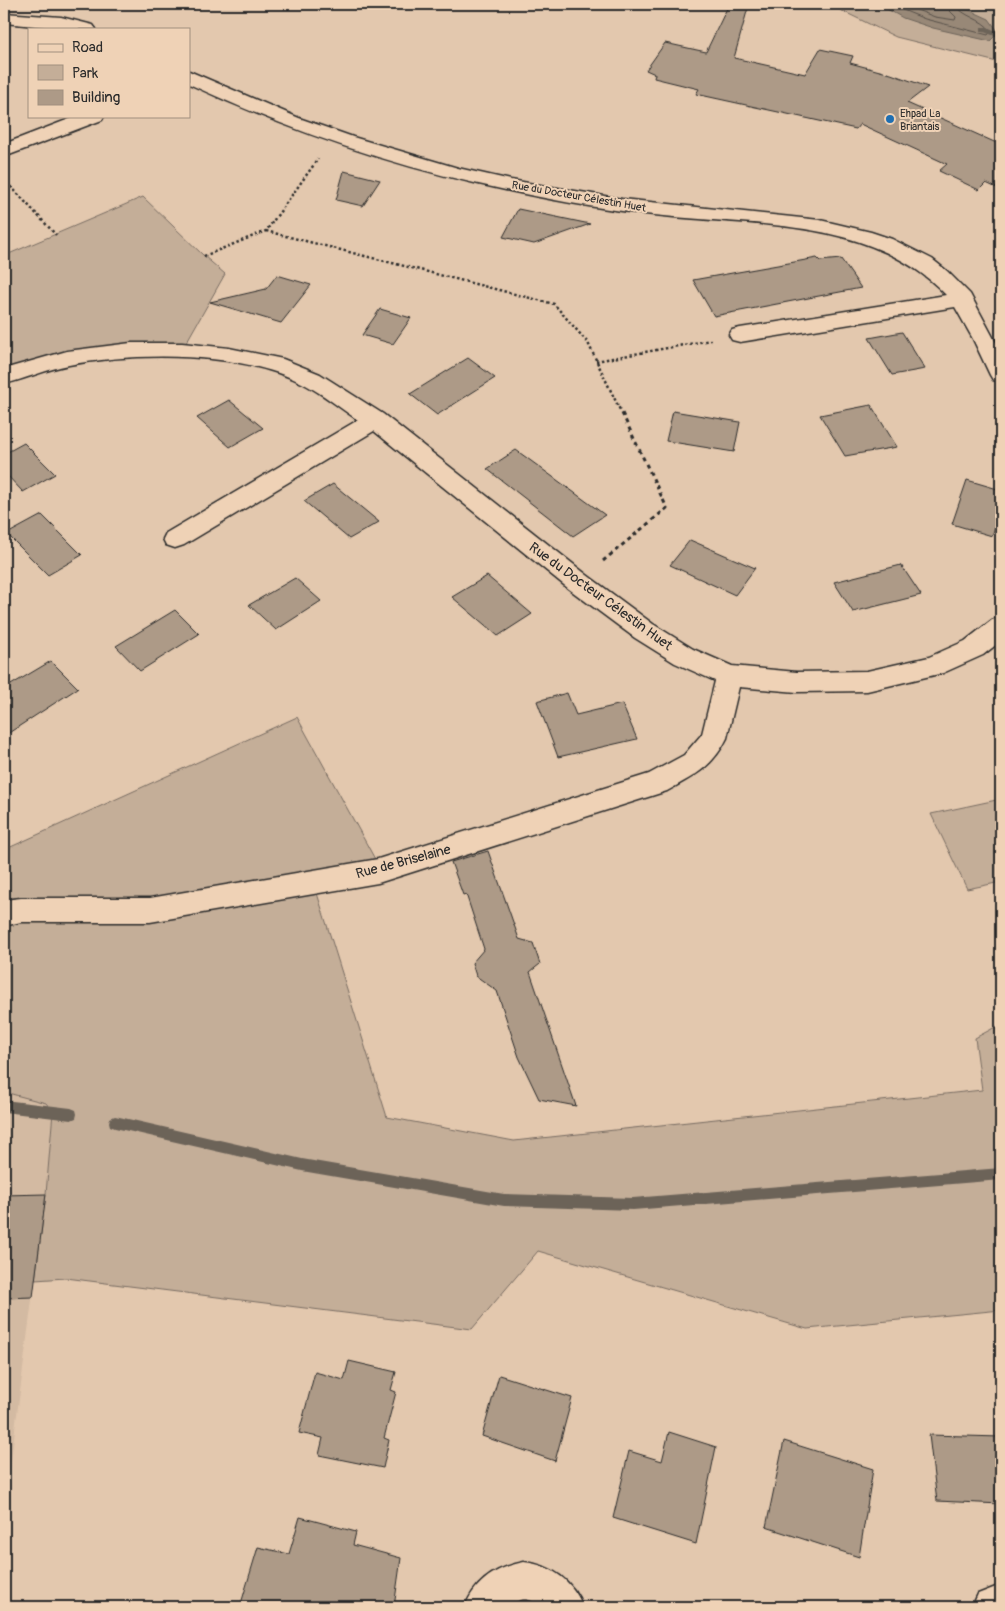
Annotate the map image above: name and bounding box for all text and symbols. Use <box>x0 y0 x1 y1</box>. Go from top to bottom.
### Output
legend <box>28 28 190 118</box>
text: Road <box>72 38 103 57</box>
text: Park <box>72 64 99 83</box>
text: Building <box>72 88 120 107</box>
place label: Ehpad La Briantais <box>900 107 940 133</box>
marker: Ehpad La Briantais <box>884 113 896 125</box>
street label: Rue du Docteur Célestin Huet <box>511 178 648 215</box>
street label: Rue du Docteur Célestin Huet <box>526 539 676 654</box>
street label: Rue de Briselaine <box>354 841 453 882</box>

